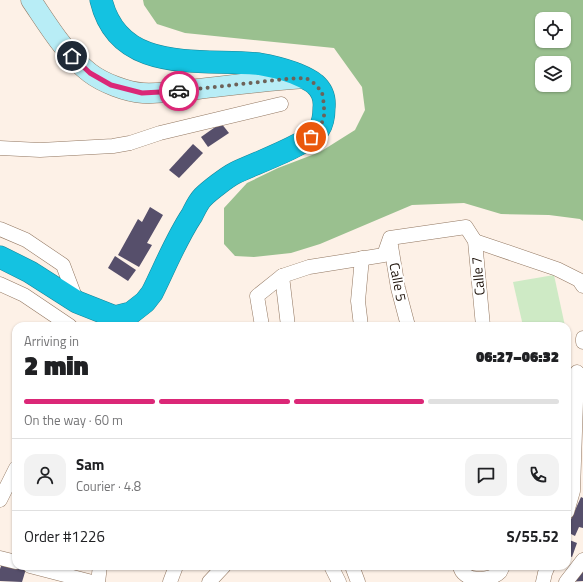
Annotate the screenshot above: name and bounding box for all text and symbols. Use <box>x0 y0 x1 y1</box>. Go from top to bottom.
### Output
map controls <box>535 12 571 92</box>
button: locate <box>535 12 571 48</box>
pin <box>55 39 89 73</box>
icon: home <box>61 45 83 67</box>
button: layers <box>535 56 571 92</box>
courier <box>159 71 199 111</box>
icon: car <box>168 80 190 102</box>
pin <box>294 120 328 154</box>
icon: bag <box>300 126 322 148</box>
street label: Calle 7 <box>465 256 490 296</box>
street label: Calle 5 <box>384 261 413 303</box>
text: Arriving in <box>24 331 79 351</box>
text: 06:27–06:32 <box>476 345 559 368</box>
text: 2 min <box>24 346 89 385</box>
text: On the way · 60 m <box>24 410 123 430</box>
text: Sam <box>76 453 104 476</box>
button: person <box>24 454 66 496</box>
button: chat <box>465 454 507 496</box>
button: phone <box>517 454 559 496</box>
text: Courier · 4.8 <box>76 476 141 496</box>
text: Order #1226 <box>24 525 105 548</box>
text: S/55.52 <box>506 525 559 548</box>

